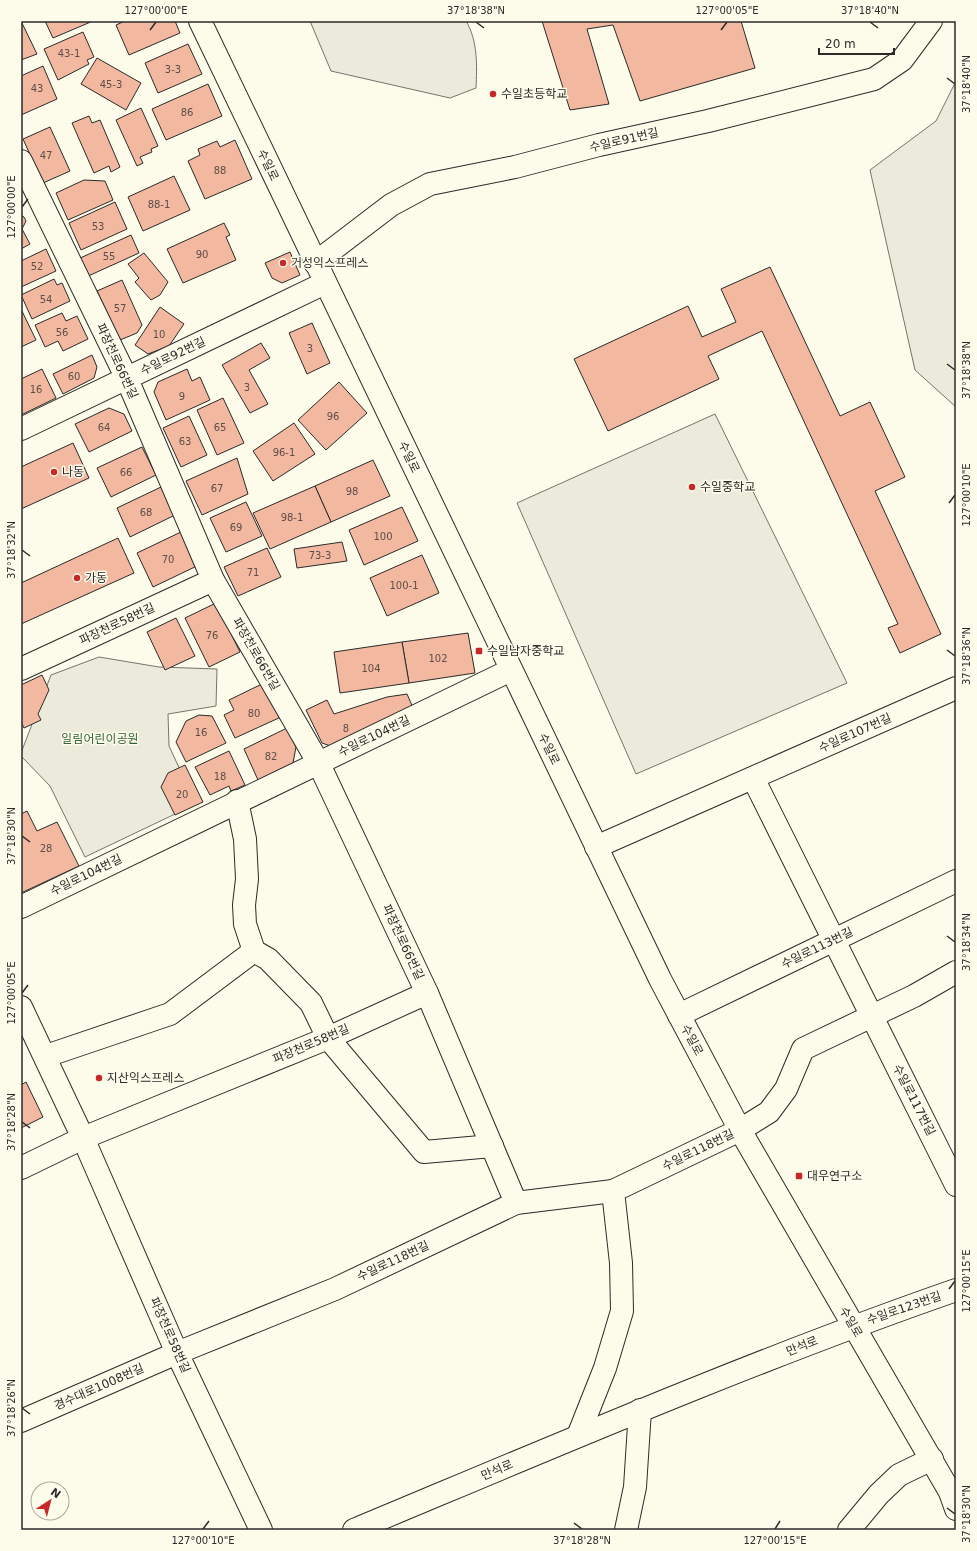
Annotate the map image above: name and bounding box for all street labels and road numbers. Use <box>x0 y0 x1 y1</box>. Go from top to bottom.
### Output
street label: 수일로91번길 <box>588 125 660 155</box>
street label: 수일로 <box>254 147 282 183</box>
street label: 파장천로66번길 <box>93 321 141 401</box>
street label: 수일로92번길 <box>138 334 208 378</box>
street label: 수일로 <box>395 439 423 475</box>
street label: 파장천로58번길 <box>77 600 157 648</box>
street label: 파장천로66번길 <box>230 615 282 693</box>
street label: 수일로107번길 <box>816 711 894 755</box>
street label: 수일로104번길 <box>336 713 412 759</box>
street label: 수일로 <box>535 731 563 767</box>
street label: 수일로104번길 <box>48 852 124 898</box>
street label: 파장천로66번길 <box>379 902 427 982</box>
street label: 수일로113번길 <box>779 925 855 971</box>
street label: 파장천로58번길 <box>271 1022 351 1066</box>
street label: 수일로 <box>678 1022 706 1058</box>
street label: 수일로117번길 <box>890 1062 938 1138</box>
street label: 수일로118번길 <box>660 1127 736 1173</box>
street label: 수일로118번길 <box>355 1238 431 1284</box>
street label: 수일로123번길 <box>865 1289 943 1327</box>
street label: 파장천로58번길 <box>147 1295 193 1375</box>
street label: 수일로 <box>837 1304 865 1340</box>
street label: 만석로 <box>784 1333 820 1359</box>
street label: 경수대로1008번길 <box>52 1361 146 1413</box>
street label: 만석로 <box>479 1457 515 1483</box>

